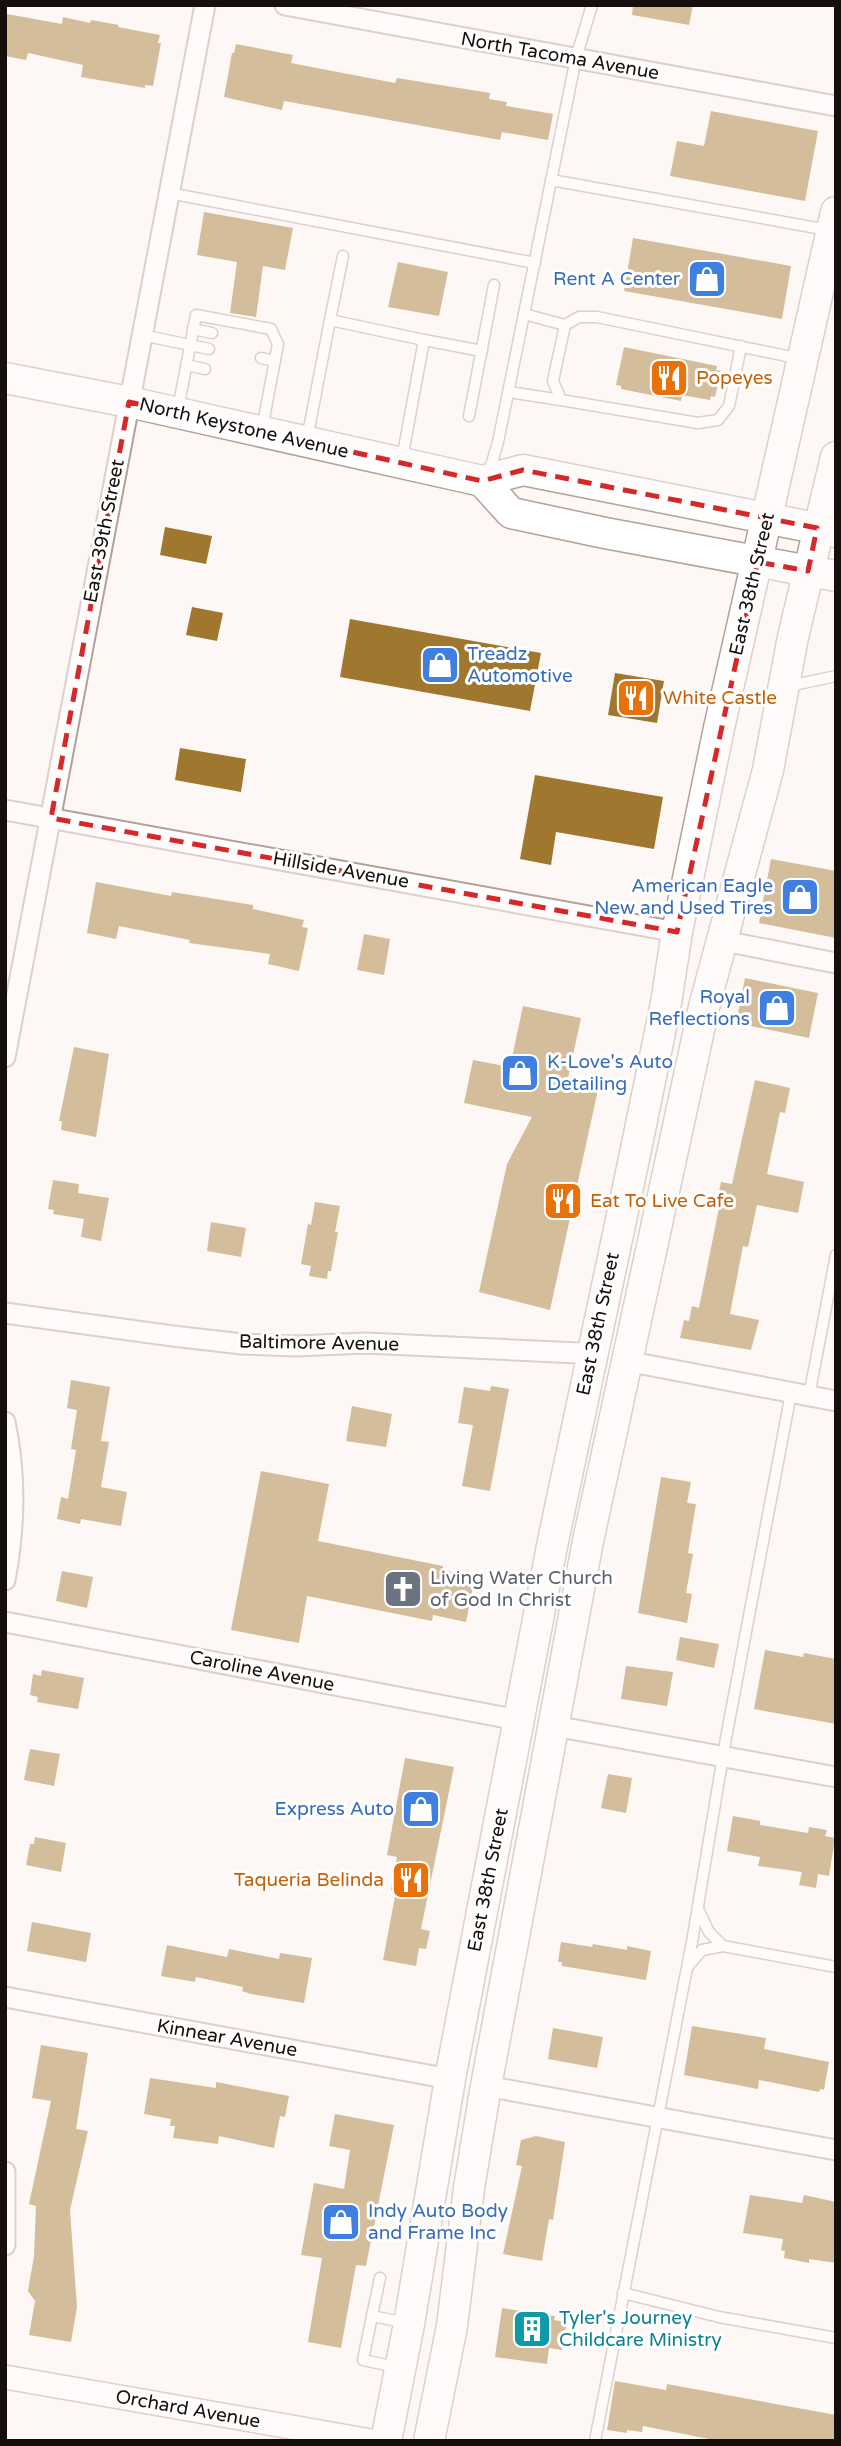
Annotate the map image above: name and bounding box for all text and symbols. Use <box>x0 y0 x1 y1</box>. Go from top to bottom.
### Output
street label: North Tacoma Avenue <box>459 28 661 84</box>
shop icon: Rent A Center <box>686 258 728 300</box>
place label: Rent A Center <box>553 268 681 290</box>
restaurant icon: Popeyes <box>648 357 690 399</box>
place label: Popeyes <box>696 367 773 389</box>
street label: North Keystone Avenue <box>137 393 351 463</box>
street label: East 39th Street <box>79 457 129 605</box>
street label: East 38th Street <box>725 510 779 658</box>
place label: Treadz Automotive <box>467 643 573 687</box>
shop icon: Treadz Automotive <box>419 644 461 686</box>
restaurant icon: White Castle <box>615 677 657 719</box>
place label: White Castle <box>663 687 777 709</box>
street label: Hillside Avenue <box>271 847 411 893</box>
place label: American Eagle New and Used Tires <box>594 875 773 919</box>
shop icon: American Eagle New and Used Tires <box>779 876 821 918</box>
place label: Royal Reflections <box>649 986 750 1030</box>
shop icon: Royal Reflections <box>756 987 798 1029</box>
place label: K-Love's Auto Detailing <box>547 1051 673 1095</box>
shop icon: K-Love's Auto Detailing <box>499 1052 541 1094</box>
restaurant icon: Eat To Live Cafe <box>542 1180 584 1222</box>
place label: Eat To Live Cafe <box>590 1190 734 1212</box>
street label: East 38th Street <box>572 1250 624 1398</box>
street label: Baltimore Avenue <box>239 1331 399 1355</box>
place label: Living Water Church of God In Christ <box>430 1567 613 1611</box>
church icon: Living Water Church of God In Christ <box>382 1568 424 1610</box>
street label: Caroline Avenue <box>188 1646 336 1696</box>
shop icon: Express Auto <box>400 1788 442 1830</box>
place label: Express Auto <box>275 1798 394 1820</box>
street label: East 38th Street <box>463 1806 513 1954</box>
restaurant icon: Taqueria Belinda <box>390 1859 432 1901</box>
place label: Taqueria Belinda <box>234 1869 384 1891</box>
street label: Kinnear Avenue <box>155 2015 299 2061</box>
place label: Indy Auto Body and Frame Inc <box>368 2200 508 2244</box>
shop icon: Indy Auto Body and Frame Inc <box>320 2201 362 2243</box>
place label: Tyler's Journey Childcare Ministry <box>559 2307 722 2351</box>
building icon: Tyler's Journey Childcare Ministry <box>511 2308 553 2350</box>
street label: Orchard Avenue <box>114 2385 262 2433</box>

